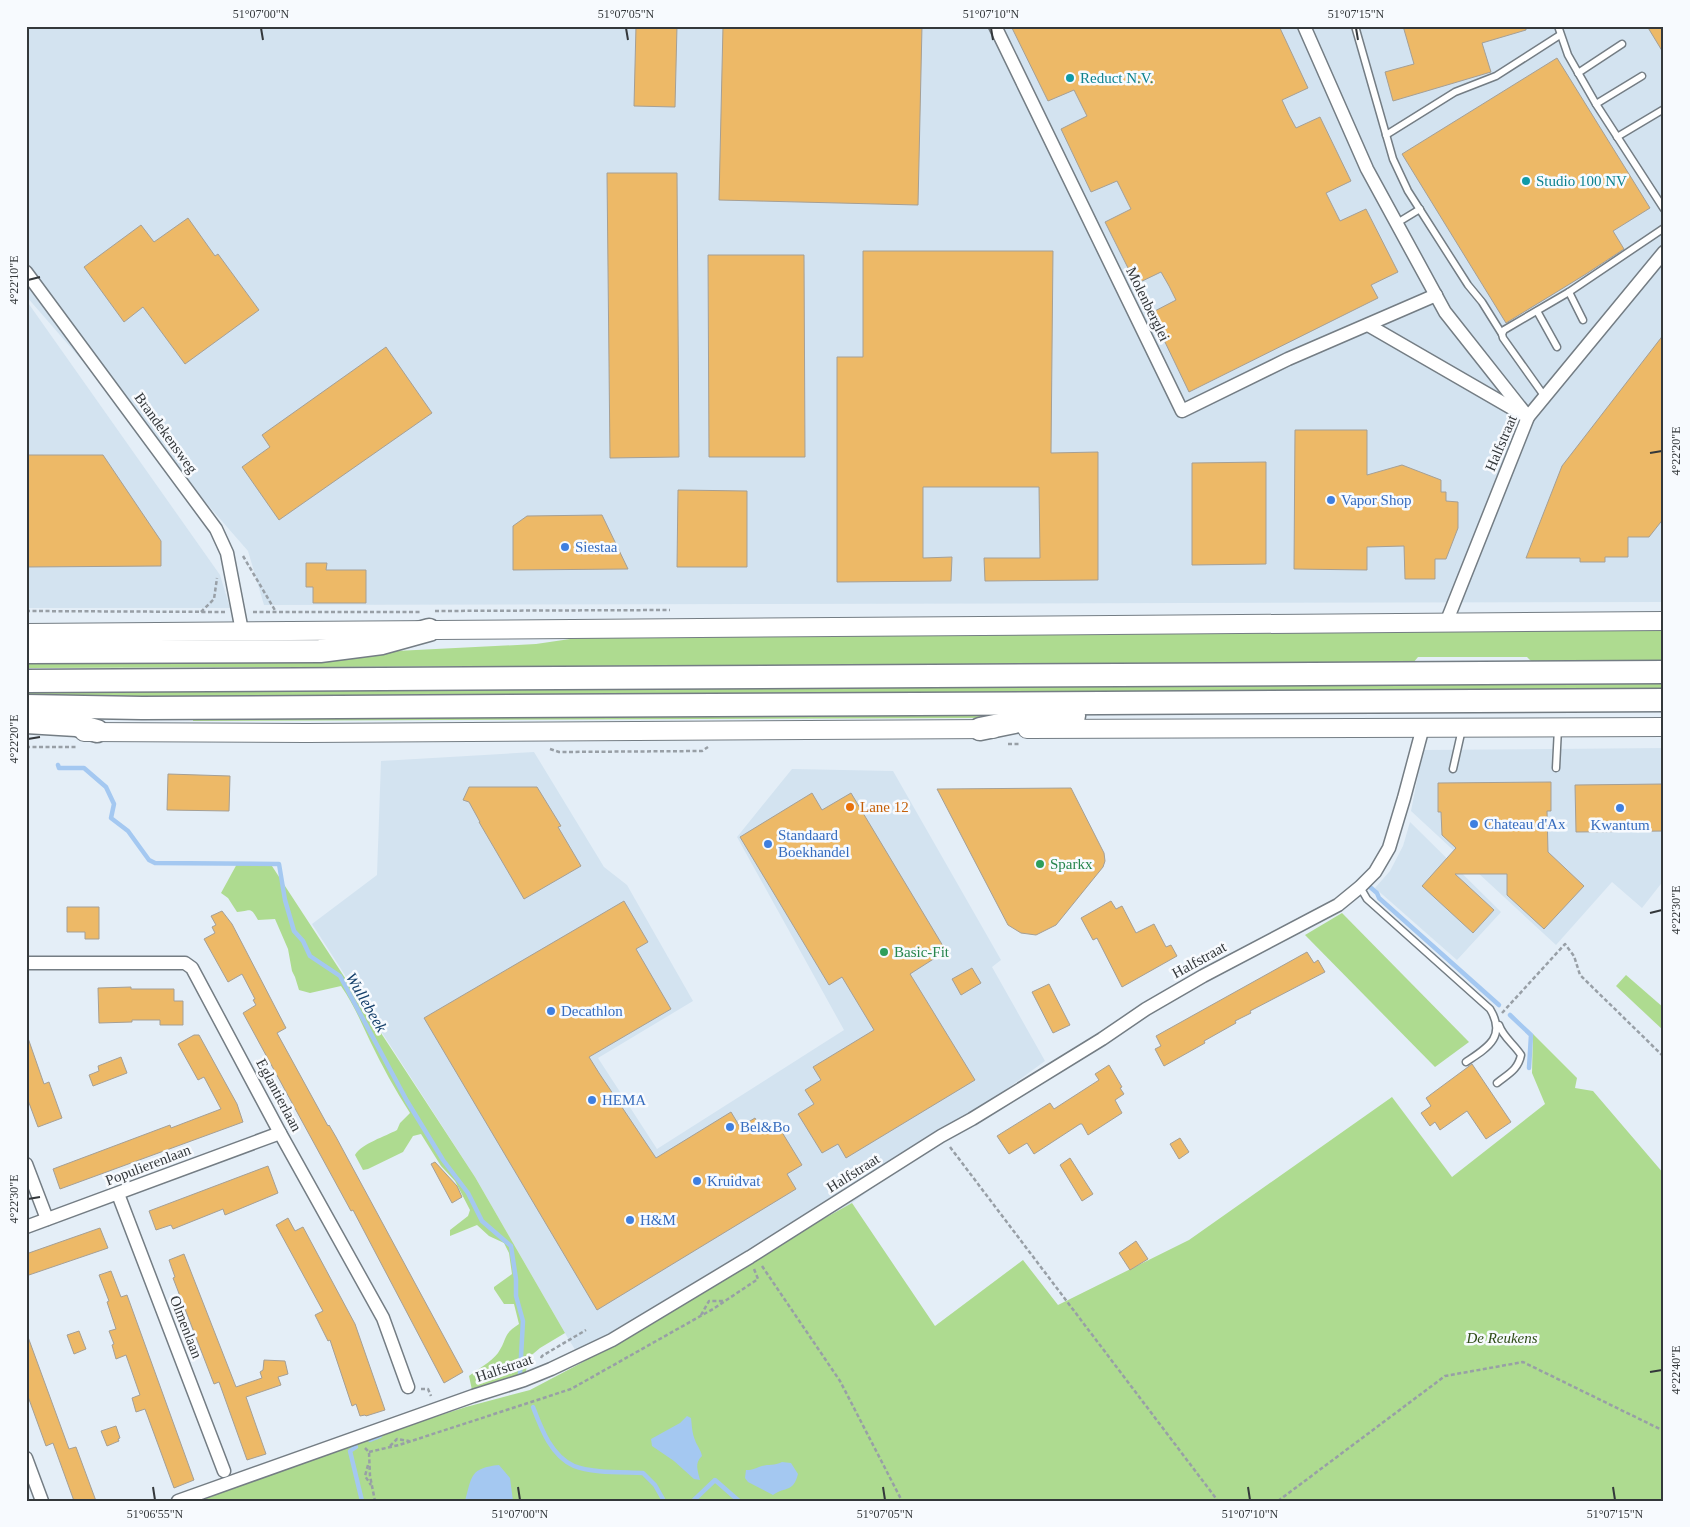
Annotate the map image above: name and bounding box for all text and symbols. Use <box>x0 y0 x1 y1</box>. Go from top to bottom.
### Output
text: 51°07'00"N <box>233 7 290 21</box>
text: 51°07'05"N <box>598 7 655 21</box>
text: 51°07'10"N <box>963 7 1020 21</box>
text: 51°07'15"N <box>1328 7 1385 21</box>
place label: Reduct N.V. <box>1080 70 1153 86</box>
marker: Reduct N.V. <box>1064 72 1076 84</box>
place label: Studio 100 NV <box>1536 173 1627 189</box>
marker: Studio 100 NV <box>1520 175 1532 187</box>
text: 4°22'10"E <box>7 255 21 305</box>
street label: Molenberglei <box>1123 264 1173 344</box>
street label: Brandekensweg <box>131 390 201 477</box>
street label: Halfstraat <box>1482 412 1520 473</box>
text: 4°22'20"E <box>1669 426 1683 476</box>
place label: Vapor Shop <box>1341 492 1411 508</box>
marker: Vapor Shop <box>1325 494 1337 506</box>
place label: Siestaa <box>575 539 618 555</box>
marker: Siestaa <box>559 541 571 553</box>
text: 4°22'20"E <box>7 714 21 764</box>
place label: Lane 12 <box>860 799 909 815</box>
marker: Lane 12 <box>844 801 856 813</box>
marker: Kwantum <box>1614 802 1626 814</box>
place label: Chateau d'Ax <box>1484 816 1566 832</box>
place label: Kwantum <box>1590 817 1650 833</box>
marker: Chateau d'Ax <box>1468 818 1480 830</box>
place label: Standaard Boekhandel <box>778 827 850 860</box>
marker: Standaard Boekhandel <box>762 838 774 850</box>
place label: Sparkx <box>1050 856 1093 872</box>
marker: Sparkx <box>1034 858 1046 870</box>
text: 4°22'30"E <box>1669 885 1683 935</box>
street label: Halfstraat <box>1169 938 1229 981</box>
place label: Basic-Fit <box>894 944 950 960</box>
marker: Basic-Fit <box>878 946 890 958</box>
water label: Wullebeek <box>343 970 391 1036</box>
place label: Decathlon <box>561 1003 623 1019</box>
marker: Decathlon <box>545 1005 557 1017</box>
street label: Eglantierlaan <box>253 1056 305 1134</box>
place label: HEMA <box>602 1092 646 1108</box>
marker: HEMA <box>586 1094 598 1106</box>
place label: Bel&Bo <box>740 1119 790 1135</box>
marker: Bel&Bo <box>724 1121 736 1133</box>
street label: Populierenlaan <box>103 1141 193 1189</box>
street label: Halfstraat <box>824 1150 883 1195</box>
place label: Kruidvat <box>707 1173 761 1189</box>
text: 4°22'30"E <box>7 1174 21 1224</box>
marker: Kruidvat <box>691 1175 703 1187</box>
place label: H&M <box>640 1212 676 1228</box>
marker: H&M <box>624 1214 636 1226</box>
street label: Olmenlaan <box>167 1293 205 1361</box>
park label: De Reukens <box>1465 1330 1538 1346</box>
text: 4°22'40"E <box>1669 1345 1683 1395</box>
street label: Halfstraat <box>473 1351 535 1385</box>
text: 51°06'55"N <box>127 1507 184 1521</box>
text: 51°07'00"N <box>492 1507 549 1521</box>
text: 51°07'05"N <box>857 1507 914 1521</box>
text: 51°07'10"N <box>1222 1507 1279 1521</box>
text: 51°07'15"N <box>1587 1507 1644 1521</box>

